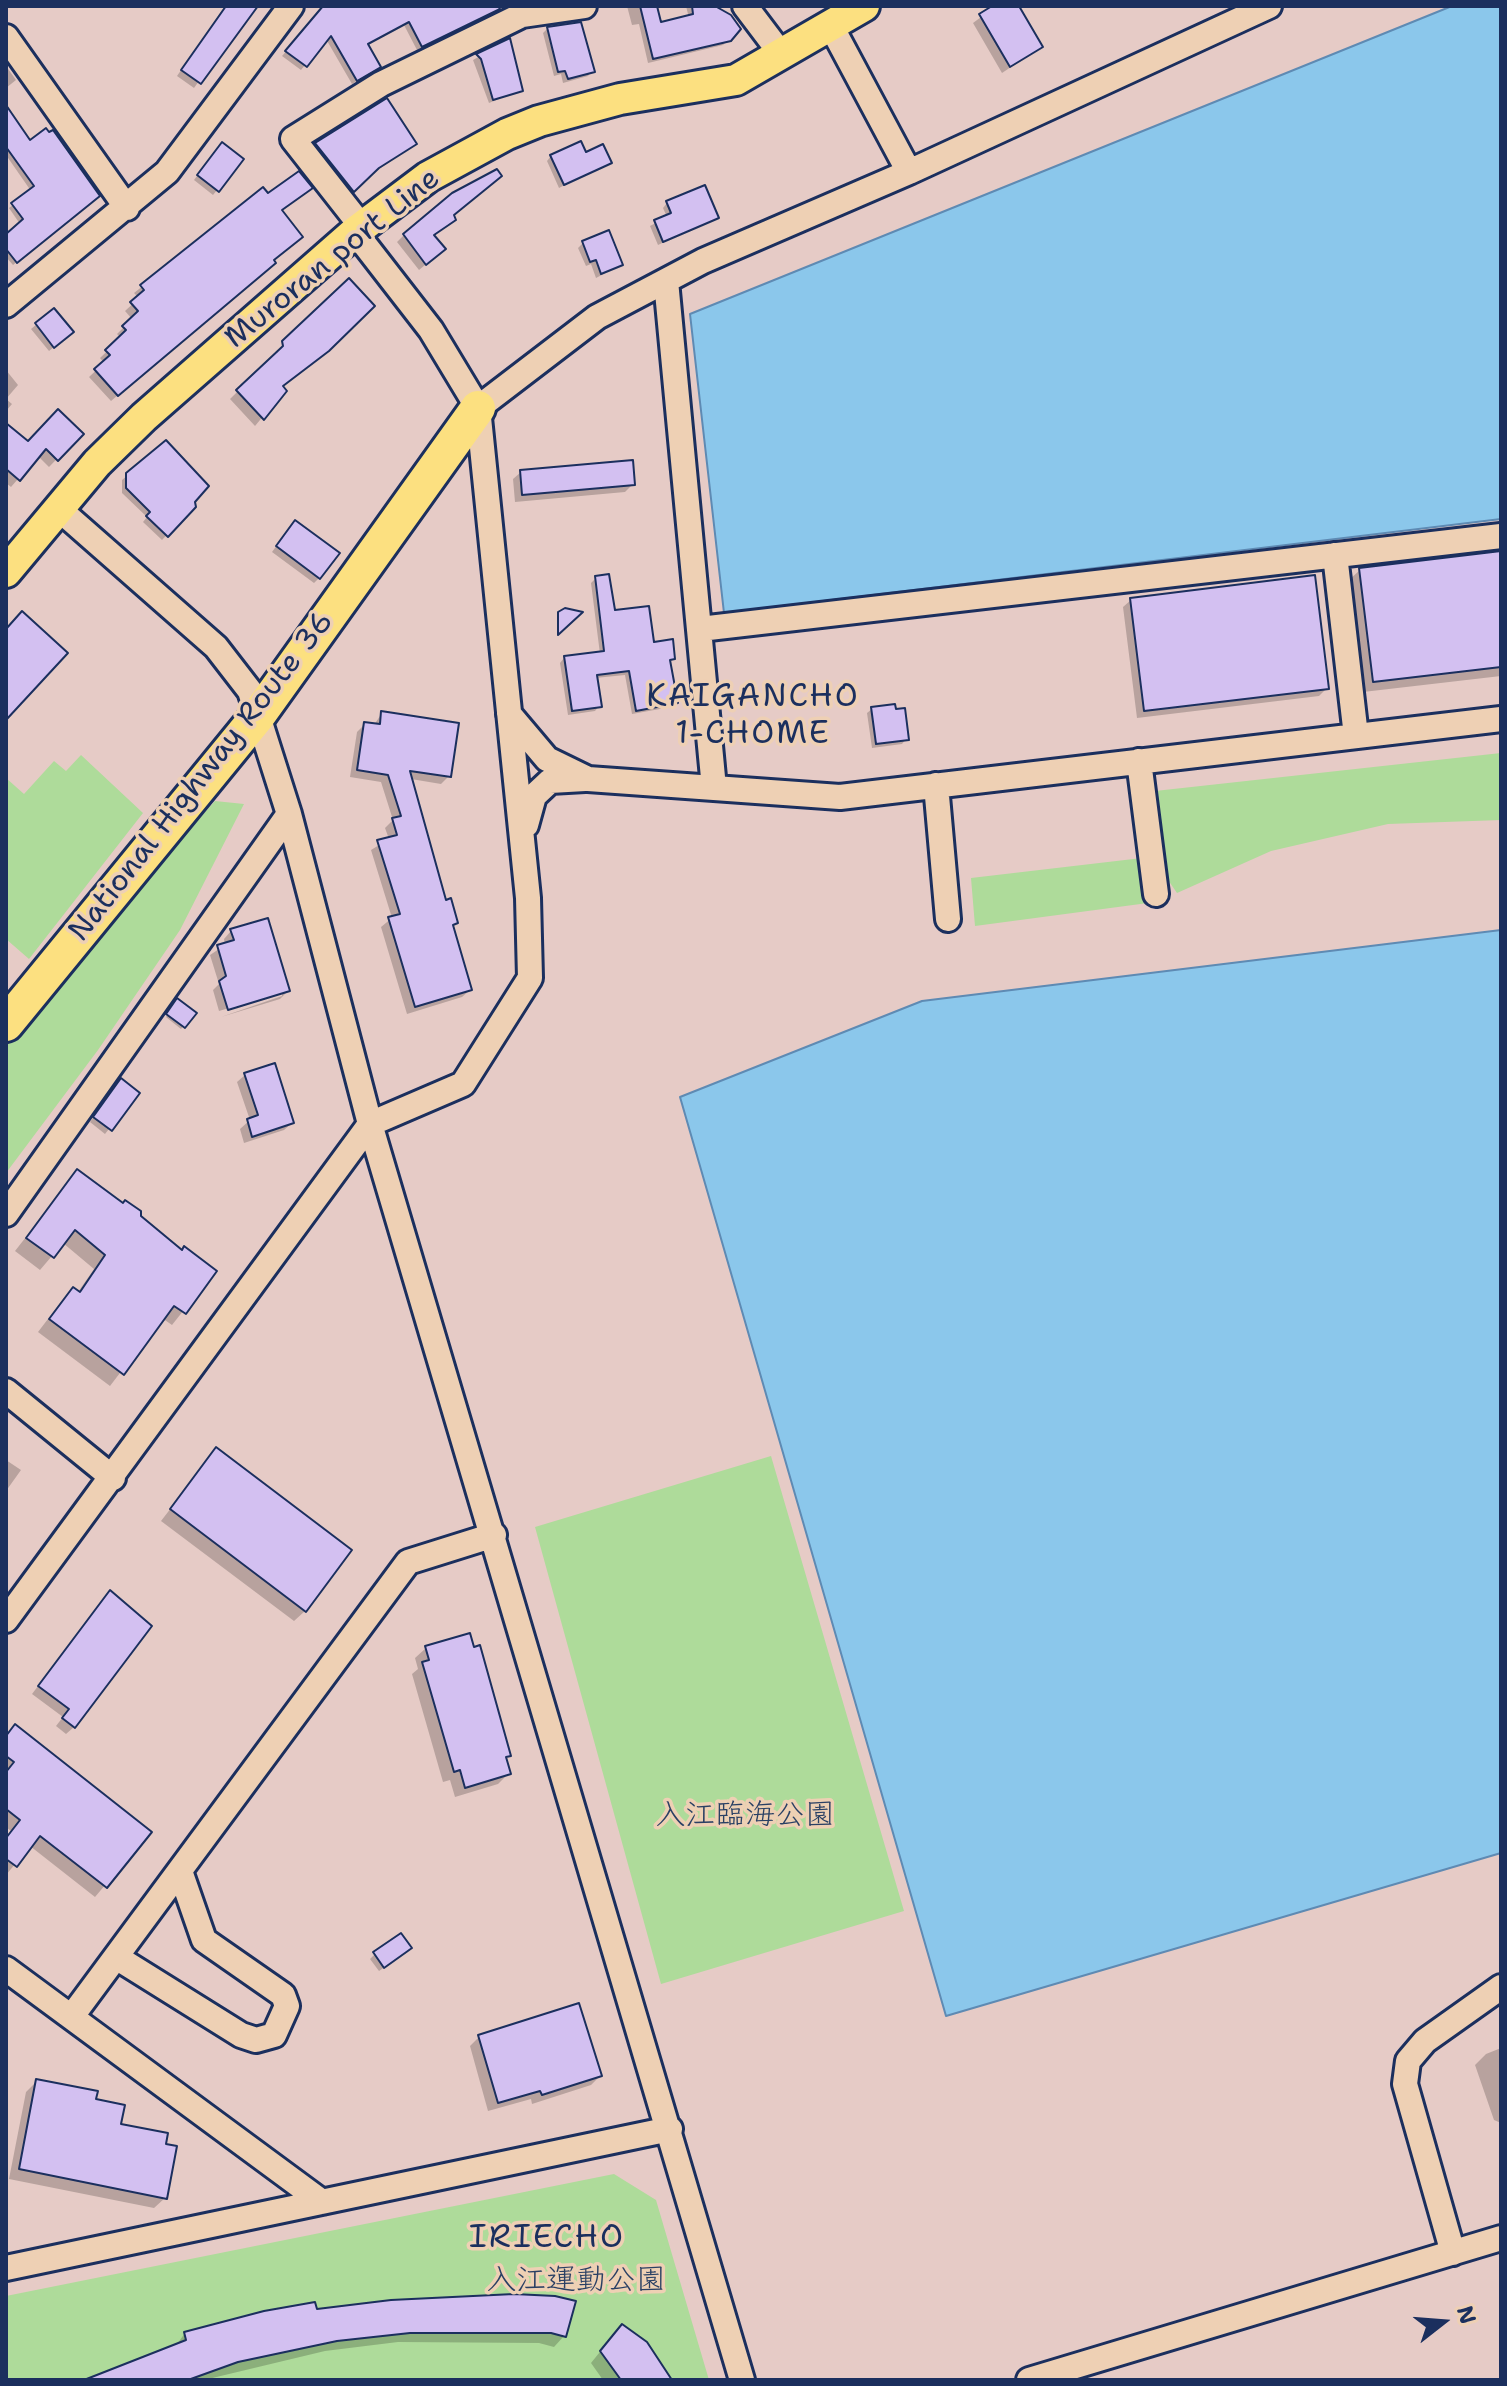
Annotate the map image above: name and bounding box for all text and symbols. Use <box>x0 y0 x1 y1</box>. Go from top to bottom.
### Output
street label: Muroran port Line <box>218 161 448 357</box>
street label: National Highway Route 36 <box>62 605 342 949</box>
district label: KAIGANCHO 1-CHOME <box>646 679 860 754</box>
park label: 入江臨海公園 <box>655 1798 835 1834</box>
district label: IRIECHO <box>469 2220 625 2258</box>
park label: 入江運動公園 <box>486 2263 666 2299</box>
north arrow <box>1403 2282 1483 2362</box>
text: N <box>1450 2302 1483 2327</box>

